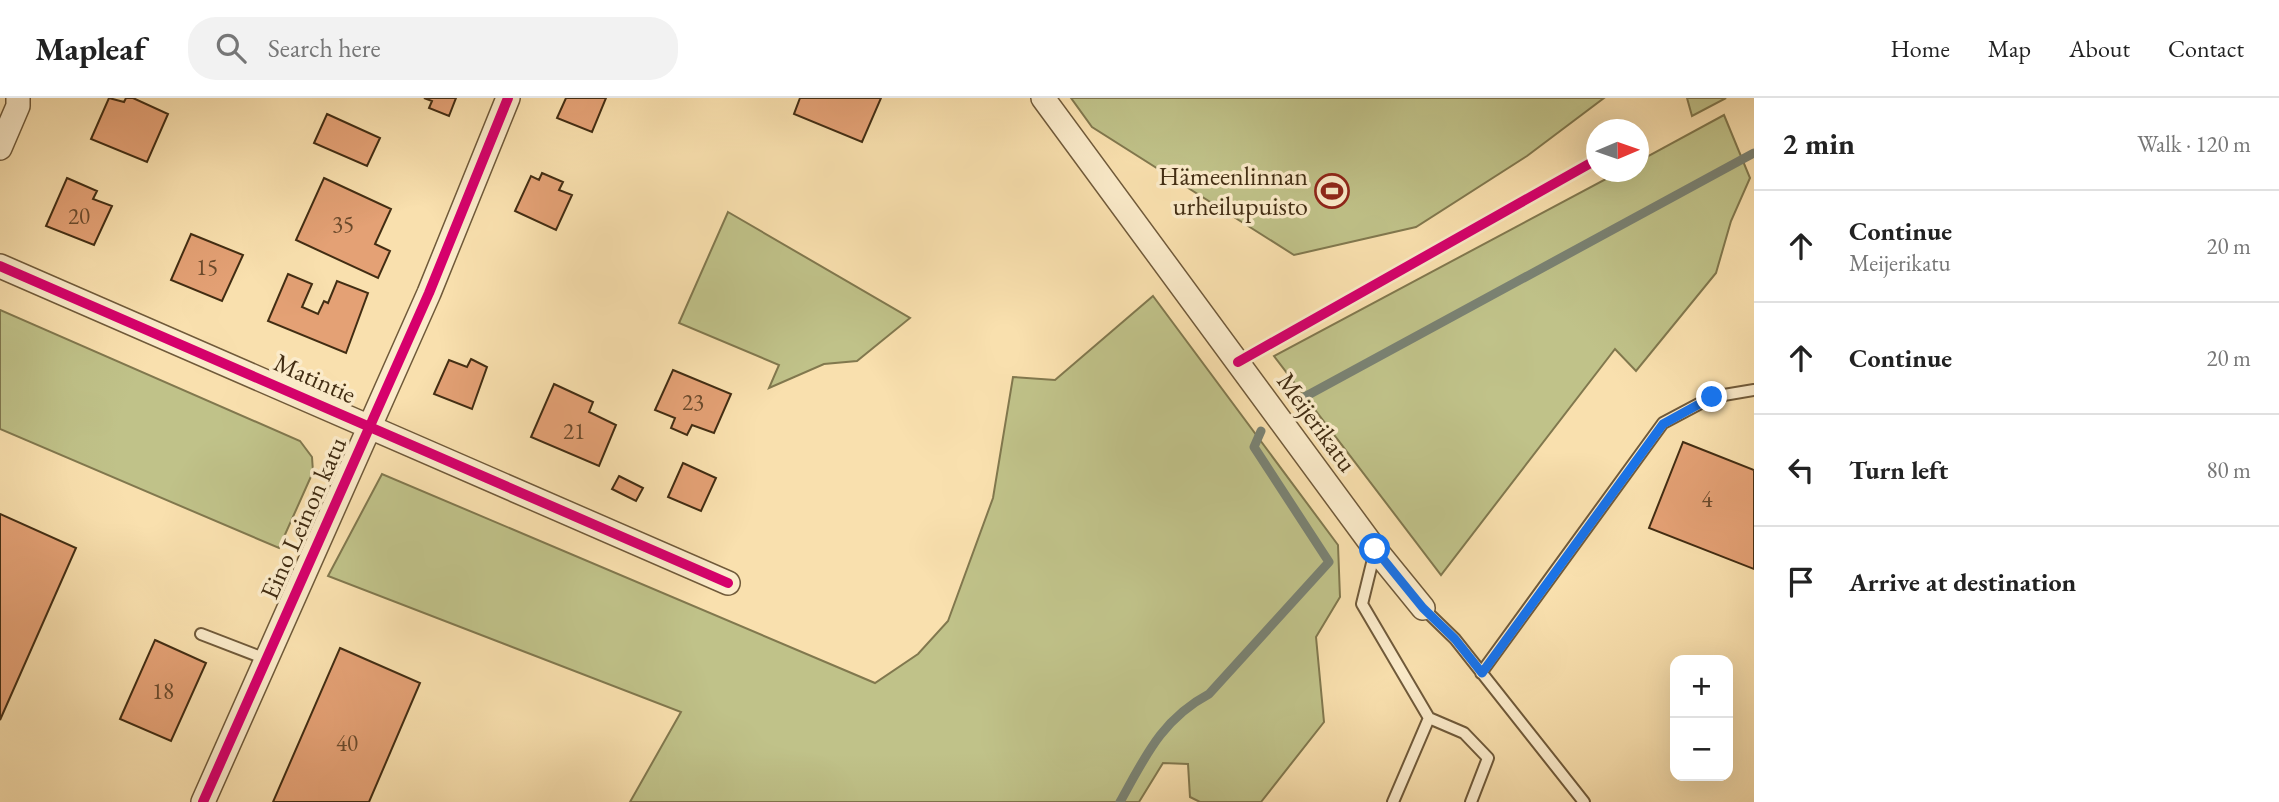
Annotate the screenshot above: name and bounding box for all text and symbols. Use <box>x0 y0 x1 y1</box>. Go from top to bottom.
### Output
search box <box>188 17 678 80</box>
text: Mapleaf <box>35 27 146 70</box>
icon: search <box>212 29 250 67</box>
text: Search here <box>268 31 381 65</box>
text: Home <box>1890 33 1950 64</box>
text: Map <box>1988 33 2031 64</box>
text: About <box>2069 33 2130 64</box>
text: Contact <box>2168 33 2244 64</box>
north arrow <box>1586 119 1649 182</box>
text: 2 min <box>1782 124 1855 163</box>
text: Walk · 120 m <box>2137 129 2251 159</box>
place label: Hämeenlinnan urheilupuisto <box>1158 159 1308 223</box>
sports icon: Hämeenlinnan urheilupuisto <box>1313 172 1351 210</box>
house number: 20 <box>68 201 90 231</box>
house number: 35 <box>332 209 354 239</box>
text: Continue <box>1849 214 1952 248</box>
icon: ahead <box>1782 227 1820 265</box>
text: 20 m <box>2206 231 2251 261</box>
text: Meijerikatu <box>1849 248 1951 278</box>
house number: 15 <box>196 252 218 282</box>
icon: ahead <box>1782 339 1820 377</box>
text: Continue <box>1849 341 1952 375</box>
text: 20 m <box>2206 343 2251 373</box>
street label: Matintie <box>269 345 361 411</box>
street label: Meijerikatu <box>1269 366 1365 479</box>
route end <box>1696 381 1727 412</box>
house number: 23 <box>682 387 704 417</box>
house number: 21 <box>563 416 585 446</box>
street label: Eino Leinon katu <box>252 431 354 605</box>
icon: left <box>1782 451 1820 489</box>
text: Turn left <box>1849 453 1948 487</box>
text: 80 m <box>2206 455 2251 485</box>
house number: 4 <box>1701 484 1713 514</box>
route start <box>1359 533 1390 564</box>
icon: arrive <box>1782 563 1820 601</box>
text: Arrive at destination <box>1849 565 2076 599</box>
map controls <box>1670 655 1733 781</box>
button: + <box>1670 655 1733 718</box>
house number: 18 <box>152 676 174 706</box>
button: − <box>1670 718 1733 781</box>
house number: 40 <box>336 728 358 758</box>

